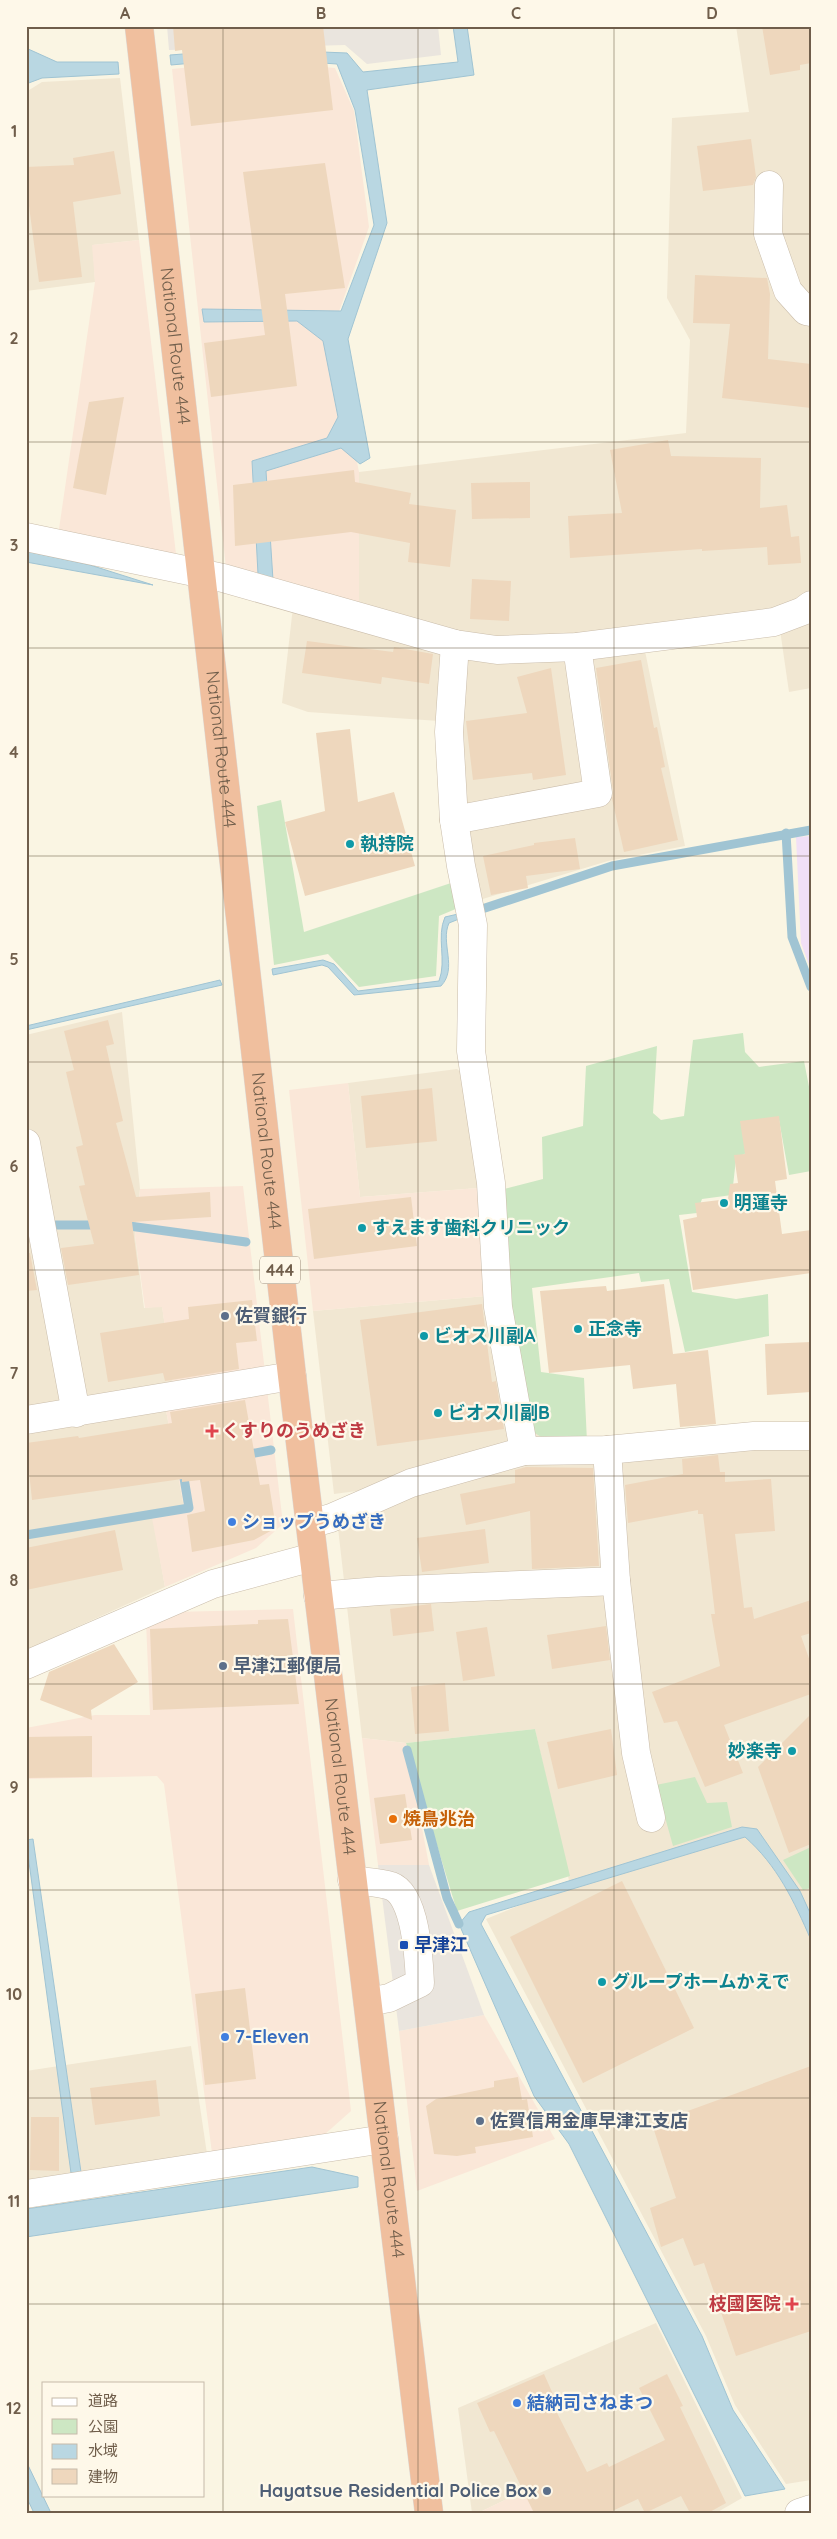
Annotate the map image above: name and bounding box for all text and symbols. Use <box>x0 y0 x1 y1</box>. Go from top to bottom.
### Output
text: A <box>120 3 131 23</box>
text: B <box>316 3 326 23</box>
text: C <box>511 3 521 23</box>
text: D <box>706 3 718 23</box>
text: 1 <box>11 121 17 141</box>
street label: National Route 444 <box>155 266 196 426</box>
text: 2 <box>9 328 19 348</box>
text: 3 <box>10 535 18 555</box>
street label: National Route 444 <box>201 670 242 829</box>
text: 4 <box>9 742 19 762</box>
place label: 執持院 <box>360 832 414 855</box>
marker: 執持院 <box>344 838 356 850</box>
text: 5 <box>9 949 19 969</box>
street label: National Route 444 <box>247 1071 287 1231</box>
text: 6 <box>10 1156 19 1176</box>
place label: 明蓮寺 <box>734 1191 788 1214</box>
marker: 明蓮寺 <box>718 1197 730 1209</box>
place label: すえます歯科クリニック <box>372 1216 570 1239</box>
marker: すえます歯科クリニック <box>356 1222 368 1234</box>
road number: 444 <box>260 1256 300 1284</box>
place label: 佐賀銀行 <box>235 1304 307 1327</box>
marker: 佐賀銀行 <box>219 1310 231 1322</box>
place label: 正念寺 <box>588 1317 642 1340</box>
marker: 正念寺 <box>572 1323 584 1335</box>
place label: ビオス川副A <box>434 1324 536 1347</box>
marker: ビオス川副A <box>418 1330 430 1342</box>
text: 7 <box>10 1363 19 1383</box>
place label: ビオス川副B <box>448 1401 550 1424</box>
marker: ビオス川副B <box>432 1407 444 1419</box>
place label: くすりのうめざき <box>222 1419 366 1442</box>
marker: くすりのうめざき <box>206 1425 218 1437</box>
place label: ショップうめざき <box>242 1510 386 1533</box>
marker: ショップうめざき <box>226 1516 238 1528</box>
text: 8 <box>10 1570 19 1590</box>
place label: 早津江郵便局 <box>233 1654 341 1677</box>
marker: 早津江郵便局 <box>217 1660 229 1672</box>
street label: National Route 444 <box>320 1697 362 1856</box>
place label: 妙楽寺 <box>728 1739 782 1762</box>
marker: 妙楽寺 <box>786 1745 798 1757</box>
text: 9 <box>9 1777 19 1797</box>
place label: 焼鳥兆治 <box>403 1807 475 1830</box>
marker: 焼鳥兆治 <box>387 1813 399 1825</box>
place label: 早津江 <box>414 1933 468 1956</box>
marker: 早津江 <box>398 1939 410 1951</box>
place label: グループホームかえで <box>612 1970 790 1993</box>
marker: グループホームかえで <box>596 1976 608 1988</box>
text: 10 <box>6 1984 22 2004</box>
place label: 7-Eleven <box>235 2025 309 2048</box>
marker: 7-Eleven <box>219 2031 231 2043</box>
street label: National Route 444 <box>368 2100 410 2259</box>
place label: 佐賀信用金庫早津江支店 <box>490 2109 688 2132</box>
marker: 佐賀信用金庫早津江支店 <box>474 2115 486 2127</box>
text: 11 <box>8 2191 20 2211</box>
place label: 枝國医院 <box>709 2292 781 2315</box>
marker: 枝國医院 <box>785 2297 799 2311</box>
legend <box>42 2382 205 2496</box>
text: 道路 <box>88 2391 118 2410</box>
place label: 結納司さねまつ <box>527 2391 653 2414</box>
marker: 結納司さねまつ <box>511 2397 523 2409</box>
text: 12 <box>6 2398 22 2418</box>
text: 公園 <box>88 2417 118 2436</box>
text: 水域 <box>88 2441 118 2460</box>
text: 建物 <box>88 2467 118 2486</box>
place label: Hayatsue Residential Police Box <box>259 2479 537 2502</box>
marker: Hayatsue Residential Police Box <box>541 2485 553 2497</box>

